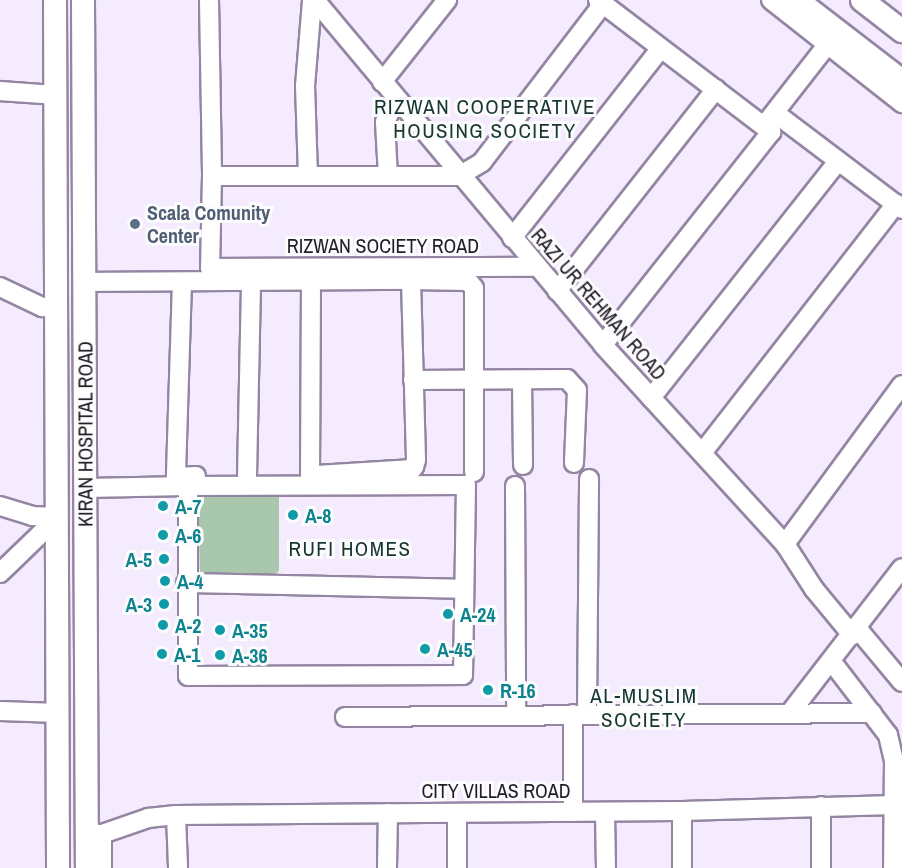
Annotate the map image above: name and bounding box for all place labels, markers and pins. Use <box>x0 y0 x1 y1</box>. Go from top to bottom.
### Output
place label: Scala Comunity Center <box>147 201 270 248</box>
marker: Scala Comunity Center <box>128 217 142 231</box>
place label: A-7 <box>175 494 201 518</box>
marker: A-7 <box>156 499 170 513</box>
place label: A-8 <box>305 503 331 527</box>
marker: A-8 <box>286 508 300 522</box>
place label: A-6 <box>175 523 201 547</box>
marker: A-6 <box>156 528 170 542</box>
place label: A-5 <box>126 547 152 571</box>
marker: A-5 <box>157 552 171 566</box>
place label: A-4 <box>177 569 203 593</box>
marker: A-4 <box>158 574 172 588</box>
place label: A-3 <box>126 592 152 616</box>
marker: A-3 <box>157 597 171 611</box>
place label: A-24 <box>460 602 496 626</box>
marker: A-24 <box>441 607 455 621</box>
place label: A-2 <box>175 613 201 637</box>
marker: A-2 <box>156 618 170 632</box>
place label: A-35 <box>232 618 268 642</box>
marker: A-35 <box>213 623 227 637</box>
place label: A-45 <box>437 637 473 661</box>
place label: A-1 <box>174 642 200 666</box>
marker: A-45 <box>418 642 432 656</box>
place label: A-36 <box>232 643 268 667</box>
marker: A-1 <box>155 647 169 661</box>
marker: A-36 <box>213 648 227 662</box>
place label: R-16 <box>500 678 536 702</box>
marker: R-16 <box>481 683 495 697</box>

